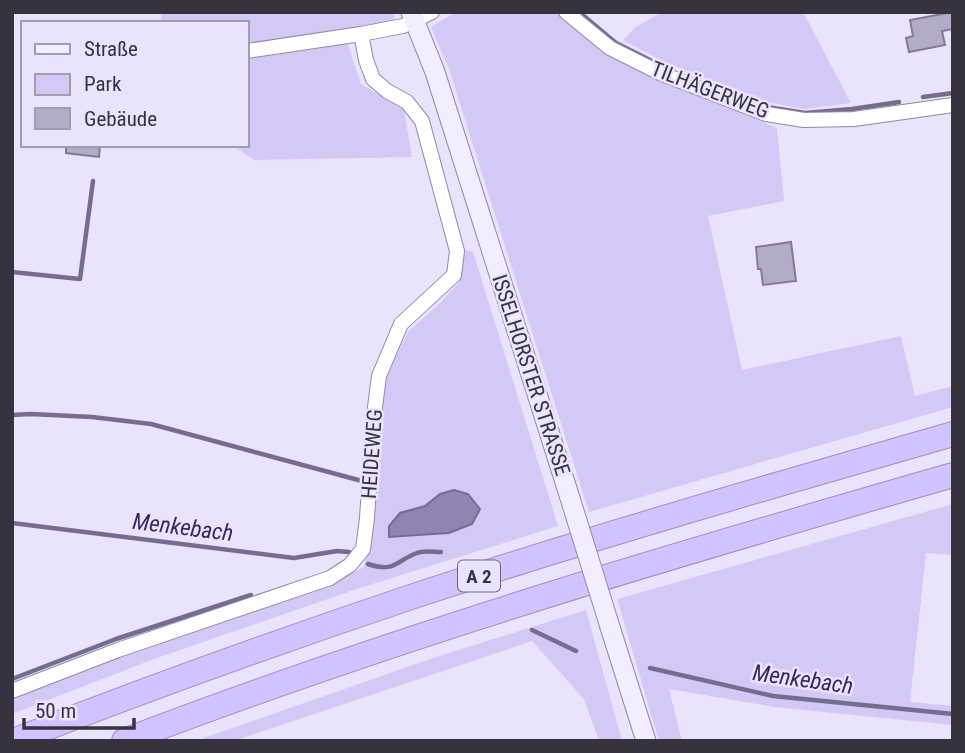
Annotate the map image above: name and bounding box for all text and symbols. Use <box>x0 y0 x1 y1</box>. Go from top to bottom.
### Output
legend <box>21 21 248 147</box>
text: Straße <box>84 37 138 61</box>
street label: TILHÄGERWEG <box>648 57 772 123</box>
text: Park <box>84 72 122 96</box>
text: Gebäude <box>84 107 157 131</box>
street label: ISSELHORSTER STRASSE <box>487 272 575 478</box>
street label: HEIDEWEG <box>357 408 387 500</box>
water label: Menkebach <box>131 508 235 547</box>
road number: A 2 <box>458 561 500 592</box>
water label: Menkebach <box>751 659 855 700</box>
scale bar <box>24 686 135 730</box>
text: 50 m <box>35 699 76 723</box>

